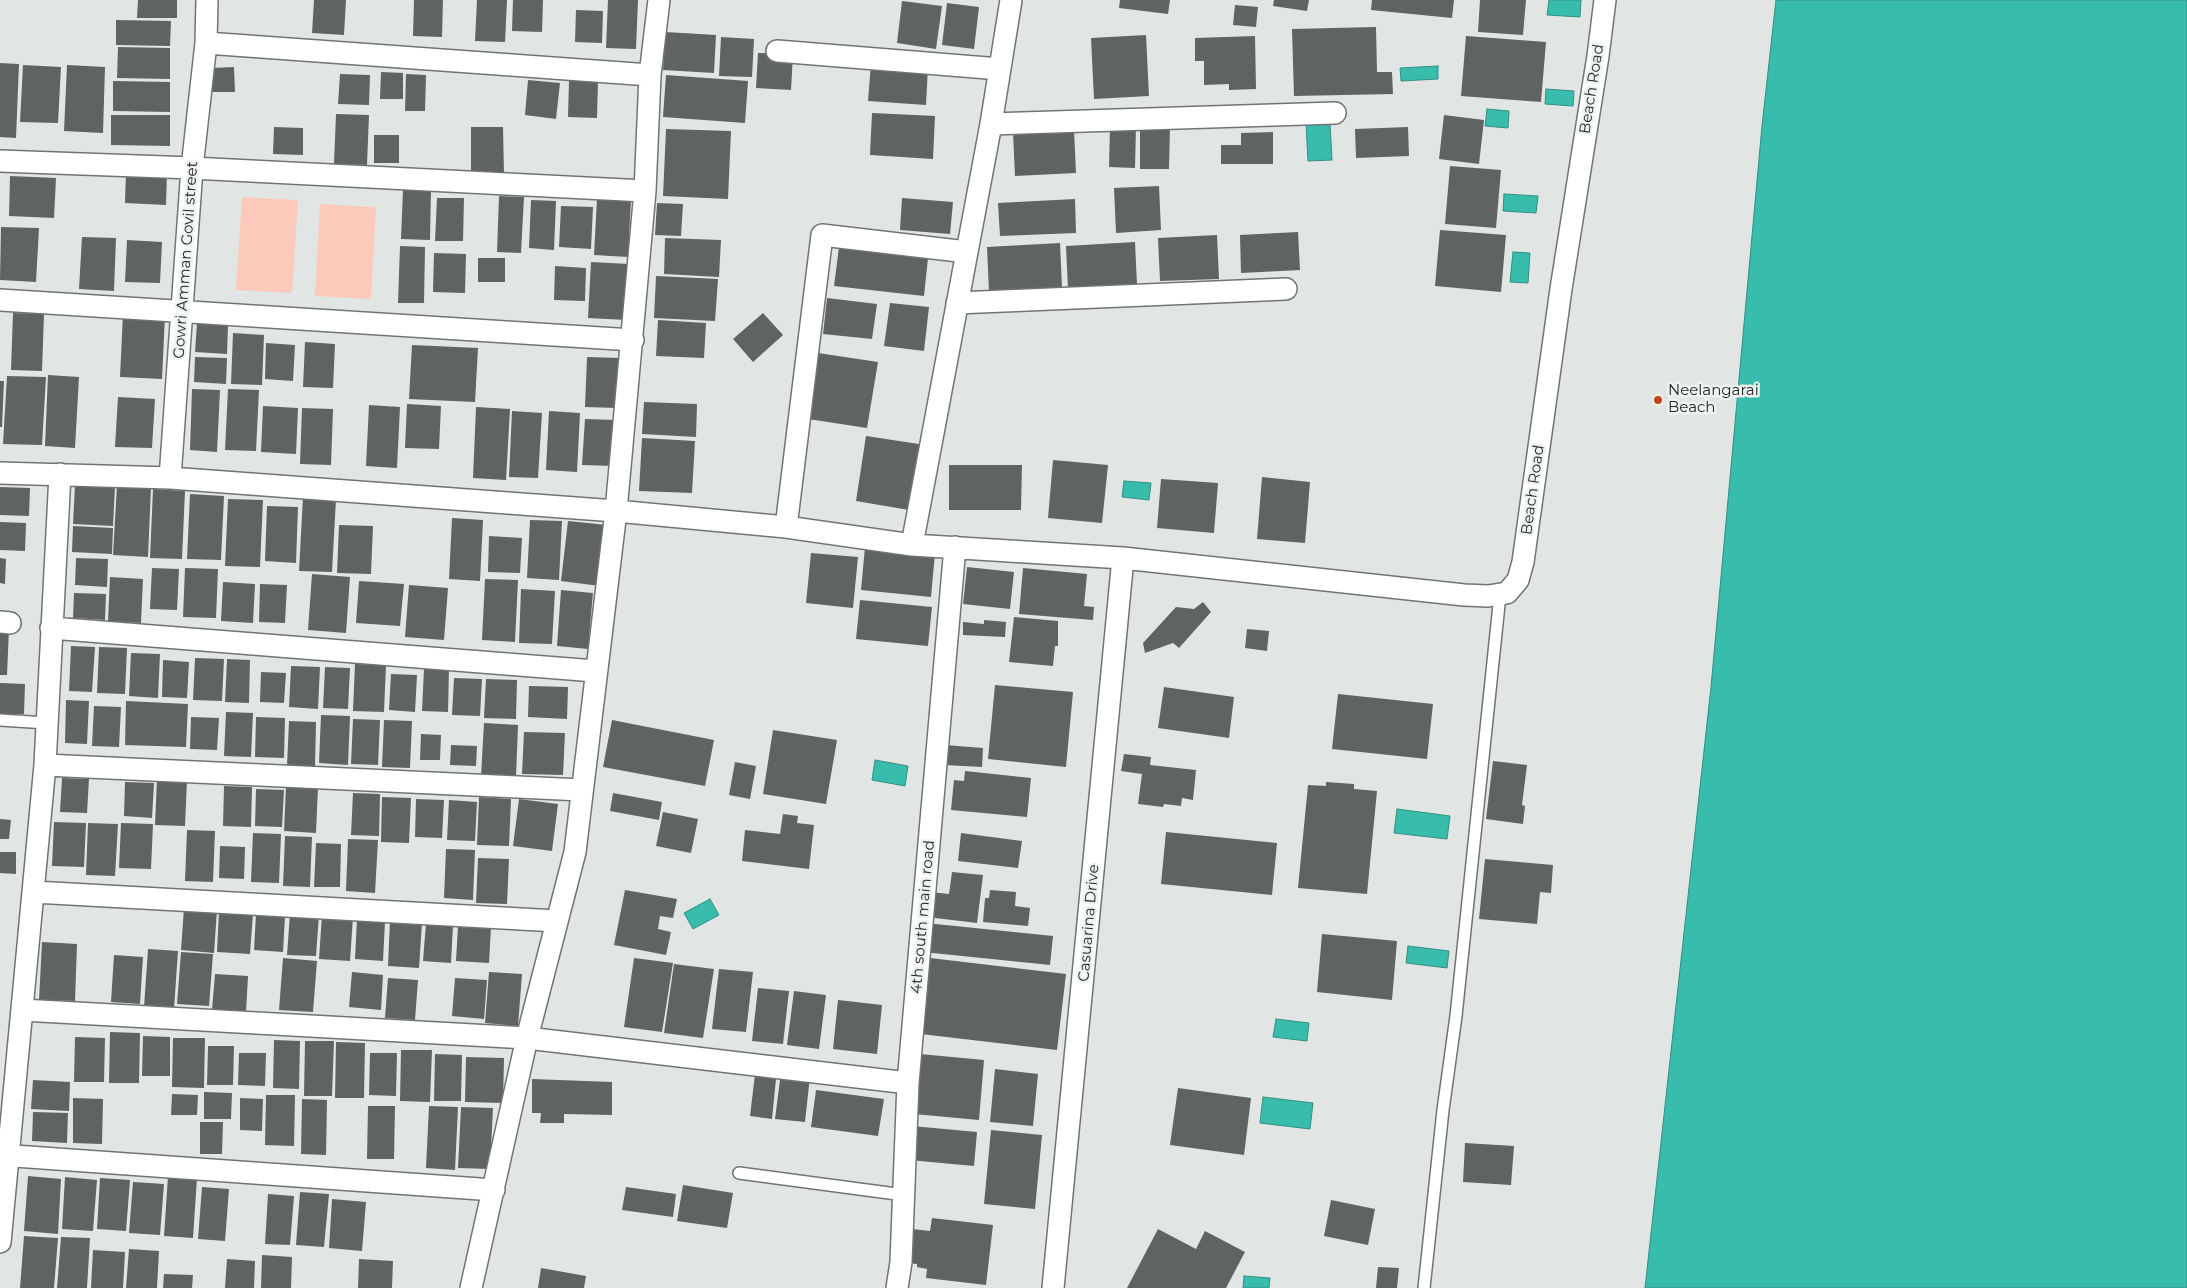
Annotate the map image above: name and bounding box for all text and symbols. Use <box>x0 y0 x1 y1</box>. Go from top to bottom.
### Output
street label: Beach Road <box>1576 43 1608 135</box>
street label: Gowri Amman Govil street <box>170 161 202 359</box>
place label: Neelangarai Beach <box>1668 382 1759 417</box>
marker: Neelangarai Beach <box>1652 394 1664 406</box>
street label: Beach Road <box>1518 444 1548 536</box>
street label: 4th south main road <box>907 839 939 995</box>
street label: Casuarina Drive <box>1075 864 1103 982</box>

